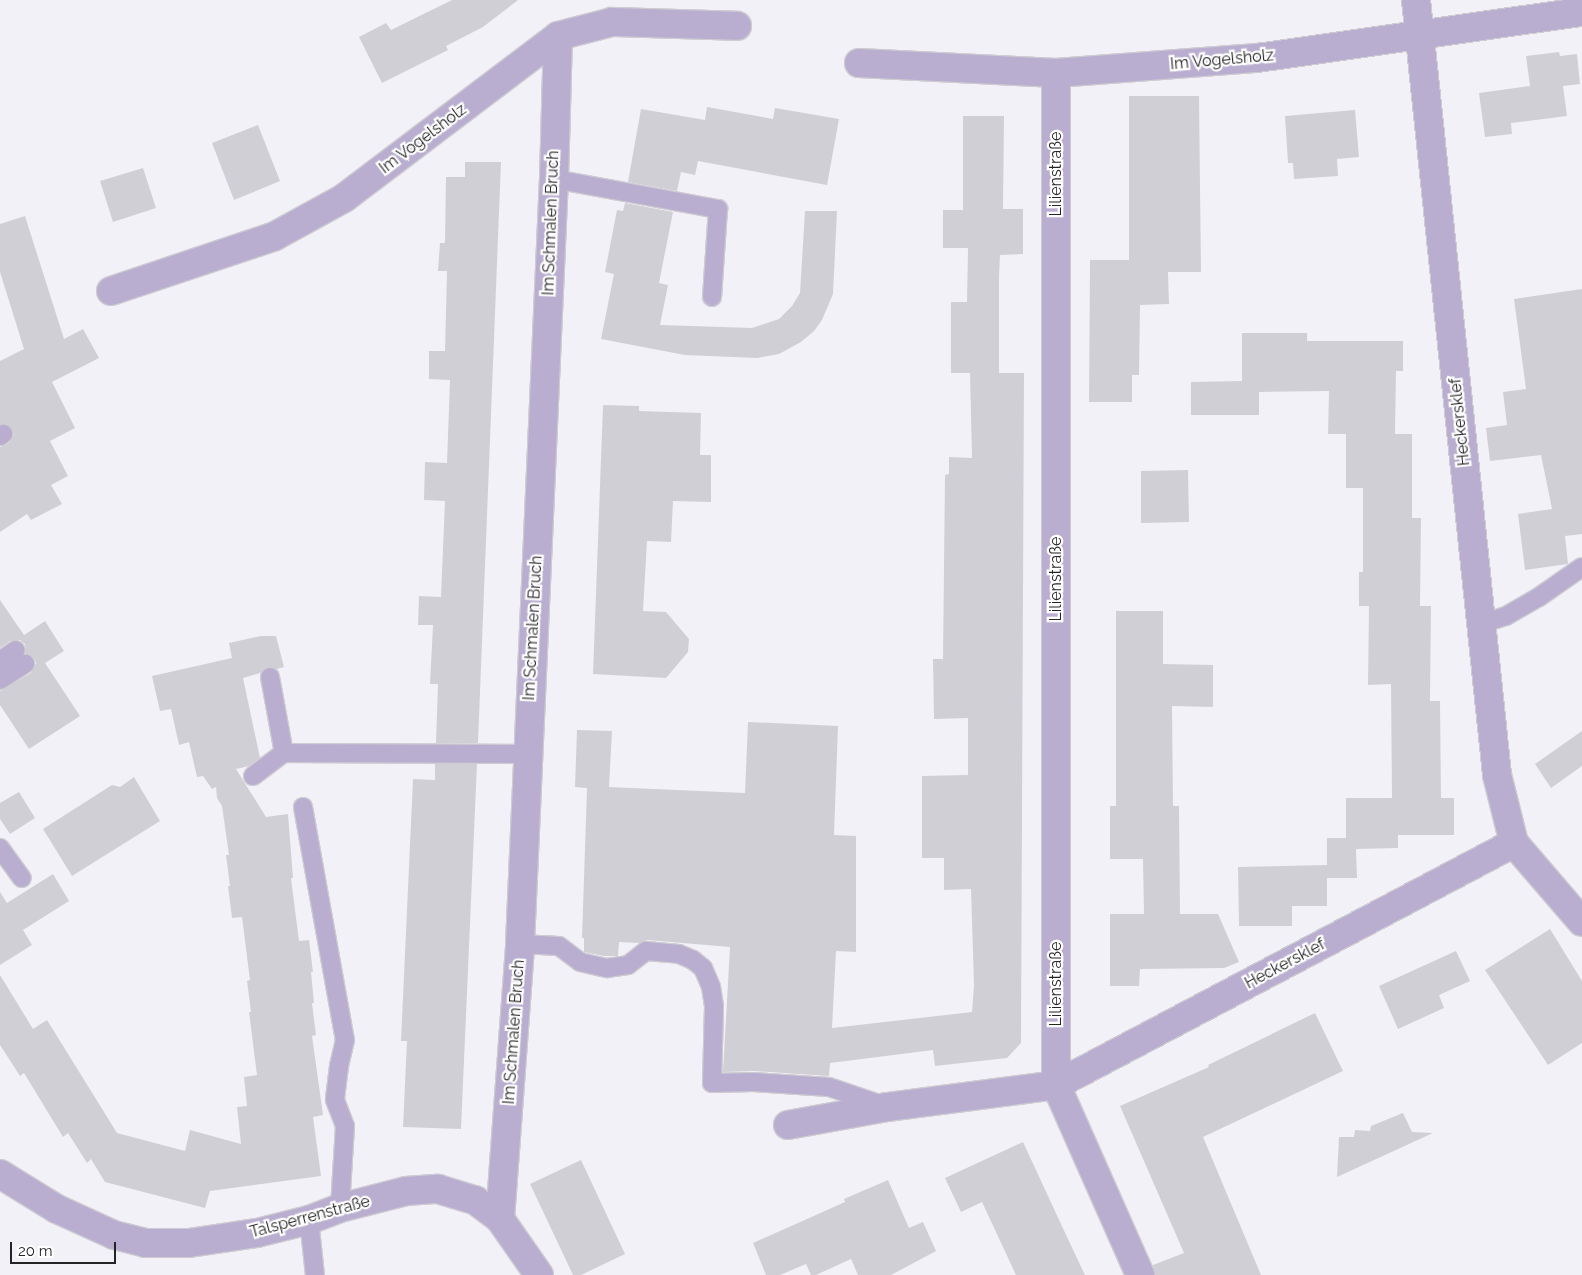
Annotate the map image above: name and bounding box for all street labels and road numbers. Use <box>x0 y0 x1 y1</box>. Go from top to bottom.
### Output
street label: Im Vogelsholz <box>1169 46 1275 74</box>
street label: Im Vogelsholz <box>375 100 471 178</box>
street label: Lilienstraße <box>1046 132 1066 216</box>
street label: Im Schmalen Bruch <box>539 150 563 296</box>
street label: Heckersklef <box>1446 377 1474 467</box>
street label: Lilienstraße <box>1046 537 1066 621</box>
street label: Im Schmalen Bruch <box>520 555 546 701</box>
street label: Heckersklef <box>1242 935 1328 993</box>
street label: Lilienstraße <box>1046 942 1066 1026</box>
street label: Im Schmalen Bruch <box>499 959 529 1105</box>
street label: Talsperrenstraße <box>248 1192 372 1242</box>

